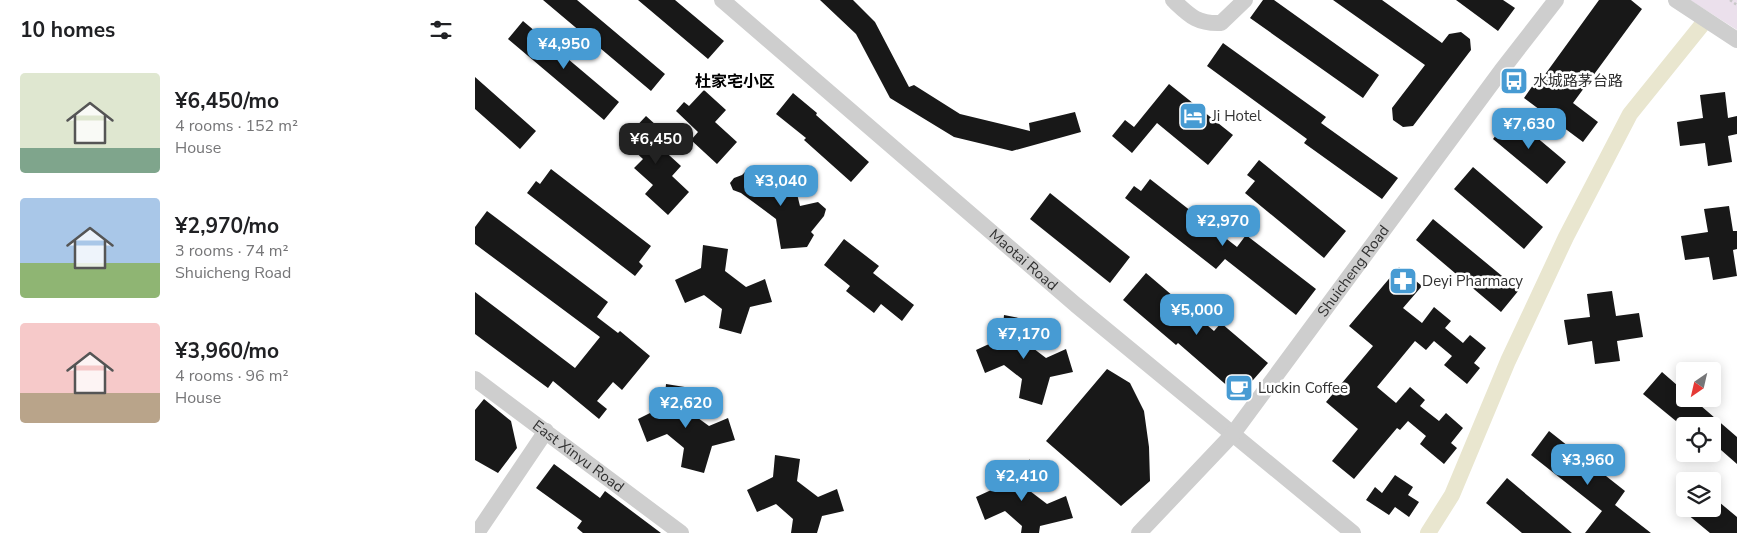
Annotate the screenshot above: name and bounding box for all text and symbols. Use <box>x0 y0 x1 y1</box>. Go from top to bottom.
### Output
text: 10 homes <box>20 16 115 44</box>
icon: filters <box>427 16 455 44</box>
pin: ¥4,950 <box>523 28 605 70</box>
text: ¥4,950 <box>538 33 590 55</box>
bus stop icon: 水城路茅台路 <box>1499 66 1529 96</box>
district label: 杜家宅小区 <box>695 71 775 93</box>
place label: 水城路茅台路 <box>1533 71 1623 91</box>
text: ¥6,450/mo <box>175 87 279 115</box>
icon: home <box>60 93 120 153</box>
hotel icon: Ji Hotel <box>1178 101 1208 131</box>
place label: Ji Hotel <box>1211 106 1262 126</box>
pin: ¥7,630 <box>1488 108 1570 150</box>
text: ¥7,630 <box>1503 113 1555 135</box>
text: 4 rooms · 152 m² <box>175 115 298 137</box>
pin: ¥6,450 <box>615 122 697 165</box>
text: ¥6,450 <box>630 128 682 150</box>
text: House <box>175 137 221 159</box>
pin: ¥3,040 <box>740 164 822 207</box>
text: ¥3,040 <box>755 170 807 192</box>
pin: ¥2,970 <box>1182 204 1264 247</box>
text: ¥2,970 <box>1197 210 1249 232</box>
text: ¥2,970/mo <box>175 212 279 240</box>
icon: home <box>60 218 120 278</box>
street label: Shuicheng Road <box>1313 221 1394 321</box>
street label: Maotai Road <box>985 225 1062 295</box>
text: 3 rooms · 74 m² <box>175 240 288 262</box>
text: Shuicheng Road <box>175 262 291 284</box>
pharmacy icon: Deyi Pharmacy <box>1388 266 1418 296</box>
place label: Deyi Pharmacy <box>1422 271 1523 291</box>
pin: ¥5,000 <box>1156 294 1238 336</box>
text: ¥5,000 <box>1171 299 1223 321</box>
pin: ¥7,170 <box>983 318 1065 360</box>
text: ¥7,170 <box>998 323 1050 345</box>
text: ¥3,960/mo <box>175 337 279 365</box>
icon: home <box>60 343 120 403</box>
north arrow <box>1676 362 1721 408</box>
map controls <box>1676 362 1721 517</box>
text: 4 rooms · 96 m² <box>175 365 288 387</box>
cafe icon: Luckin Coffee <box>1224 373 1254 403</box>
place label: Luckin Coffee <box>1258 378 1348 398</box>
pin: ¥2,620 <box>645 386 727 429</box>
text: House <box>175 387 221 409</box>
text: ¥2,620 <box>660 392 712 414</box>
street label: East Xinyu Road <box>528 415 628 497</box>
button: locate <box>1676 417 1721 462</box>
pin: ¥3,960 <box>1547 444 1629 486</box>
text: ¥3,960 <box>1562 449 1614 471</box>
pin: ¥2,410 <box>981 460 1063 502</box>
text: ¥2,410 <box>996 465 1048 487</box>
button: layers <box>1676 472 1721 517</box>

